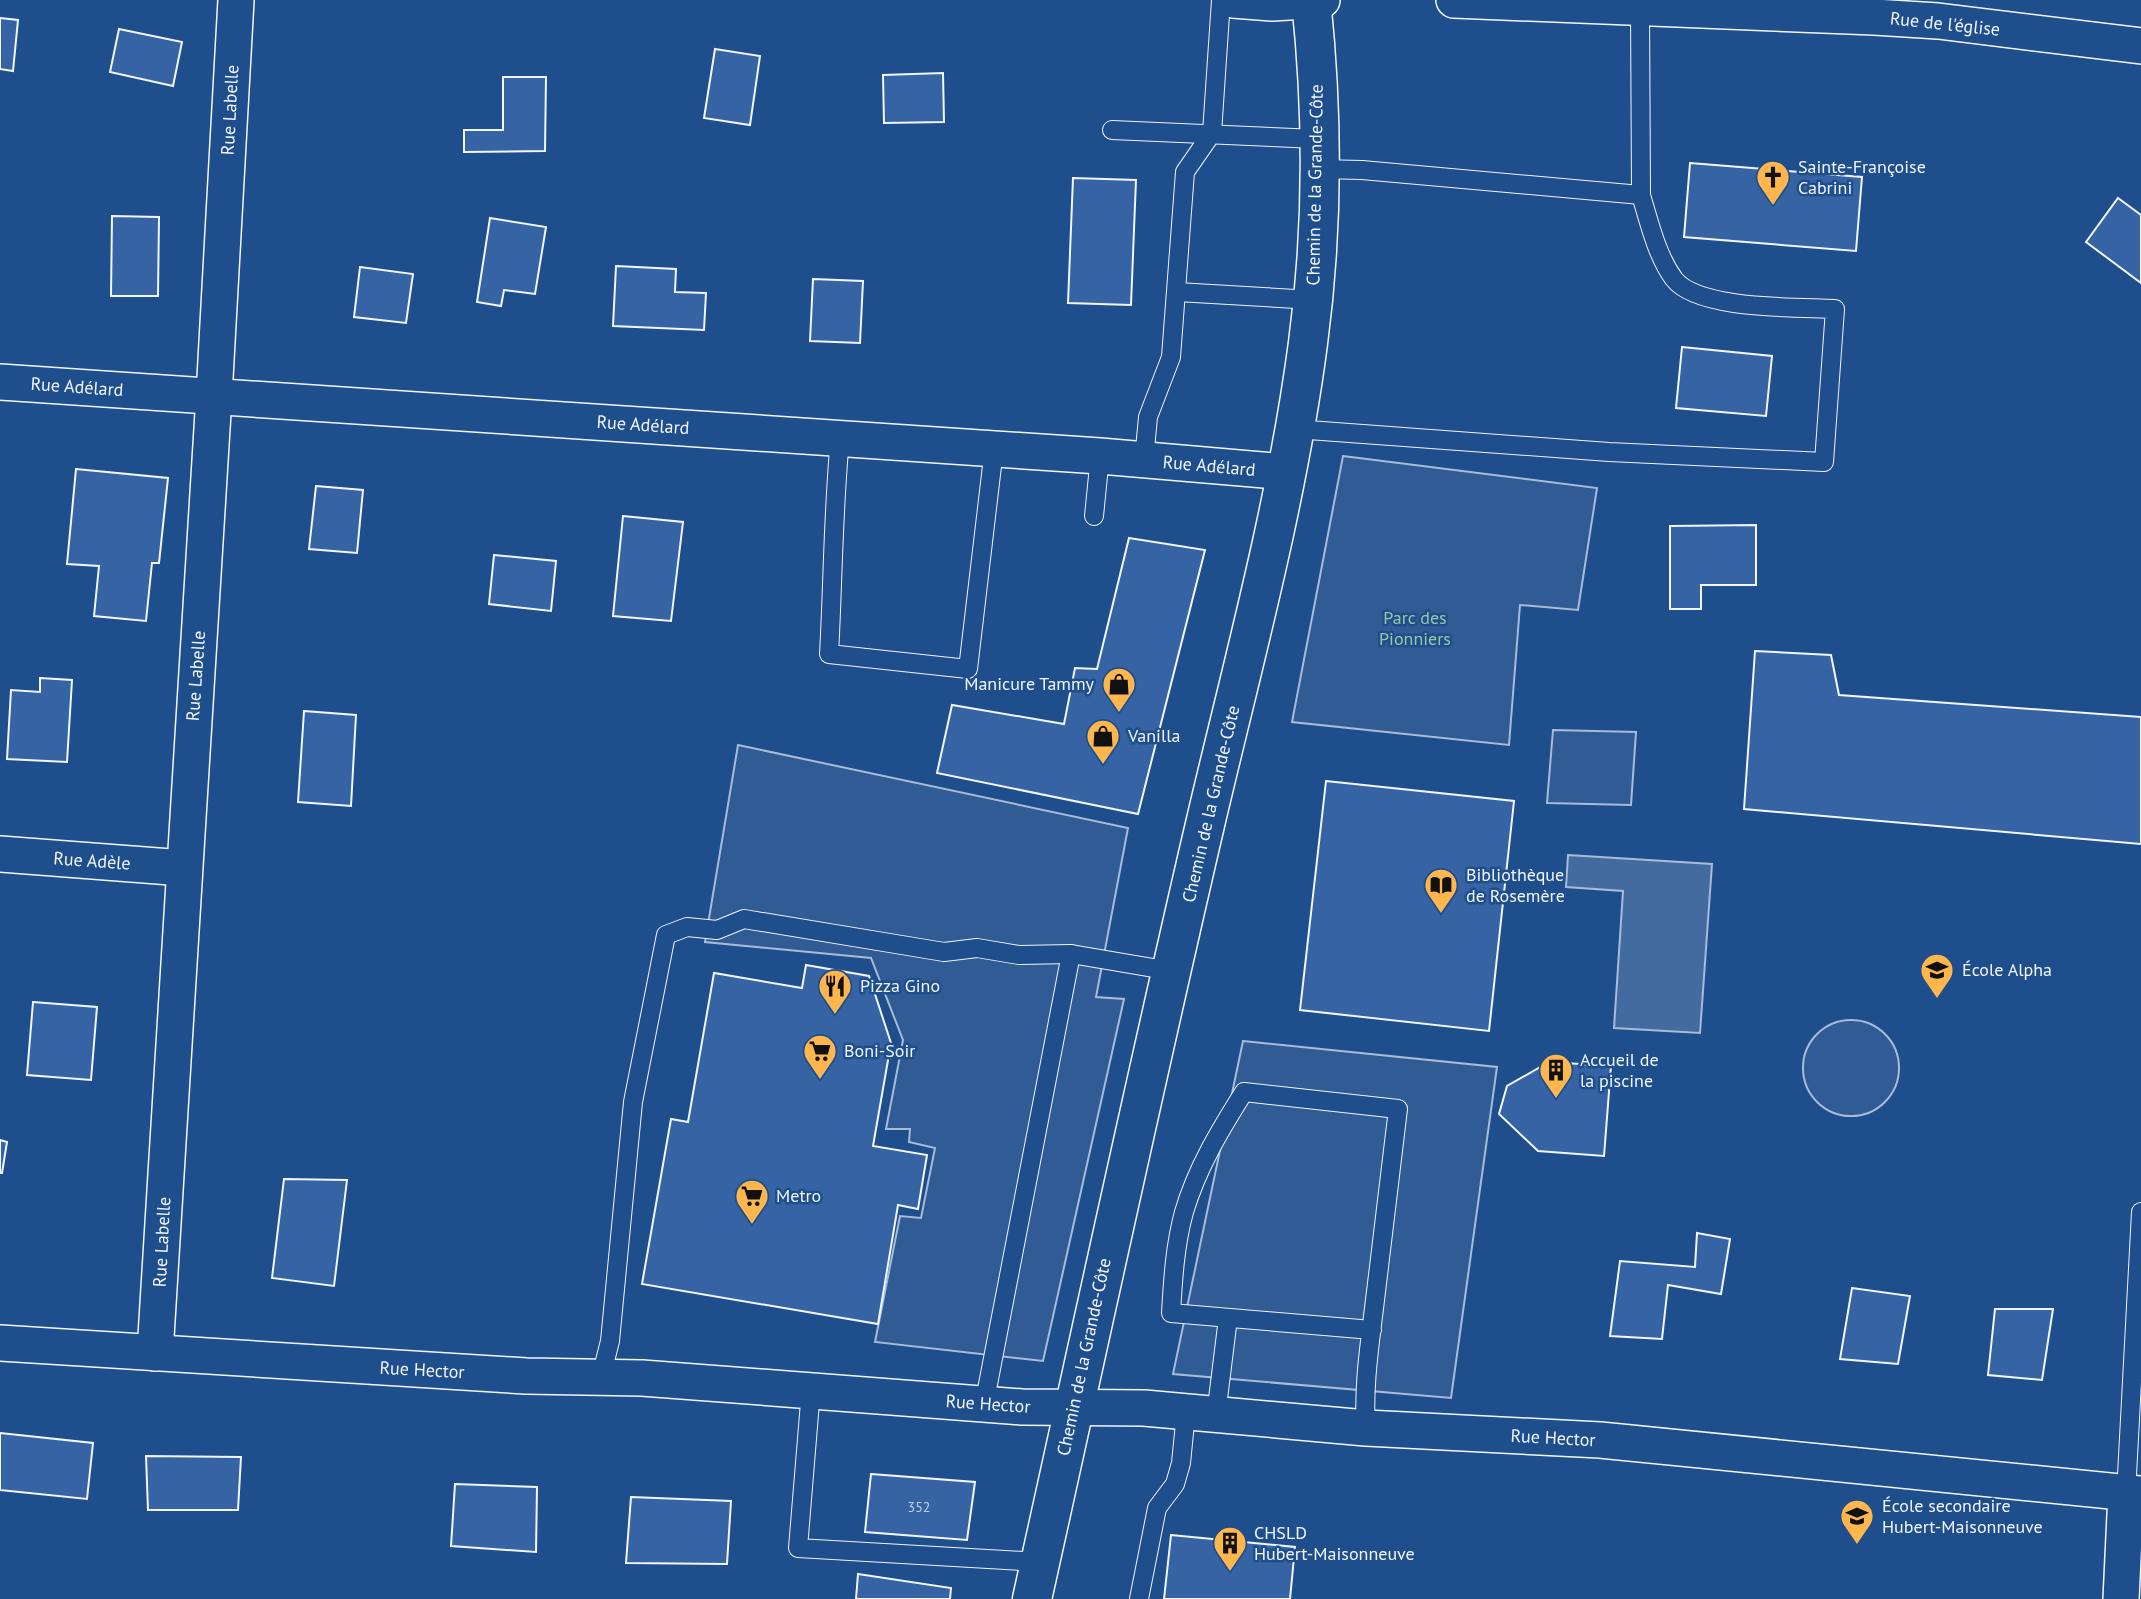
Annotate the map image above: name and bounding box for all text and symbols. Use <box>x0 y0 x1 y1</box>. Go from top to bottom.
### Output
street label: Rue de l'église <box>1889 6 2001 41</box>
street label: Rue Labelle <box>216 64 243 156</box>
street label: Chemin de la Grande-Côte <box>1301 84 1328 286</box>
place label: Sainte-Françoise Cabrini <box>1798 155 1926 199</box>
church icon: Sainte-Françoise Cabrini <box>1754 158 1792 207</box>
street label: Rue Adélard <box>30 372 124 401</box>
street label: Rue Adélard <box>596 410 690 439</box>
street label: Rue Adélard <box>1162 450 1256 481</box>
park label: Parc des Pionniers <box>1379 606 1451 650</box>
street label: Rue Labelle <box>181 630 210 722</box>
shop icon: Manicure Tammy <box>1100 665 1138 714</box>
place label: Manicure Tammy <box>964 672 1095 695</box>
street label: Chemin de la Grande-Côte <box>1177 703 1244 905</box>
shop icon: Vanilla <box>1084 717 1122 766</box>
place label: Vanilla <box>1127 724 1180 747</box>
street label: Rue Adèle <box>53 846 131 875</box>
place label: Bibliothèque de Rosemère <box>1466 863 1565 907</box>
library icon: Bibliothèque de Rosemère <box>1422 866 1460 915</box>
school or university icon: École Alpha <box>1918 951 1956 1000</box>
place label: École Alpha <box>1962 958 2052 981</box>
restaurant icon: Pizza Gino <box>816 967 854 1016</box>
place label: Pizza Gino <box>860 974 940 997</box>
supermarket icon: Boni-Soir <box>801 1032 839 1081</box>
place label: Boni-Soir <box>844 1039 915 1062</box>
place label: Accueil de la piscine <box>1580 1048 1659 1092</box>
building icon: Accueil de la piscine <box>1537 1051 1575 1100</box>
supermarket icon: Metro <box>733 1177 771 1226</box>
place label: Metro <box>776 1184 821 1207</box>
street label: Rue Labelle <box>148 1196 175 1288</box>
street label: Chemin de la Grande-Côte <box>1051 1256 1116 1458</box>
street label: Rue Hector <box>379 1356 465 1383</box>
street label: Rue Hector <box>945 1389 1031 1418</box>
street label: Rue Hector <box>1510 1424 1596 1451</box>
place label: École secondaire Hubert-Maisonneuve <box>1882 1494 2043 1538</box>
school or university icon: École secondaire Hubert-Maisonneuve <box>1838 1497 1876 1546</box>
house number: 352 <box>908 1498 930 1516</box>
place label: CHSLD Hubert-Maisonneuve <box>1254 1521 1415 1565</box>
building icon: CHSLD Hubert-Maisonneuve <box>1211 1524 1249 1573</box>

